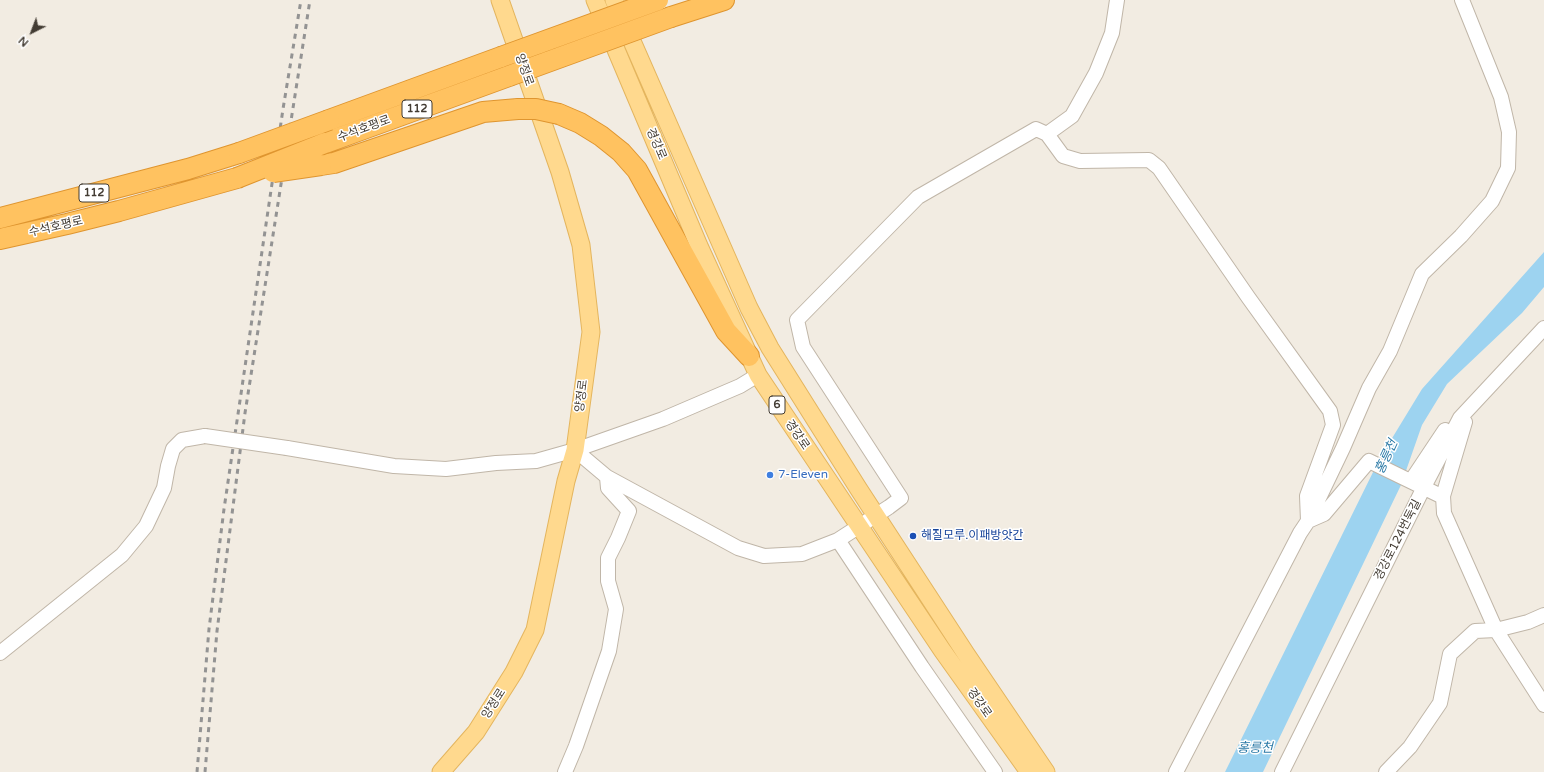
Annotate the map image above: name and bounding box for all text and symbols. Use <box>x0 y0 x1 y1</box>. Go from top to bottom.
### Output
north arrow <box>12 12 52 52</box>
text: N <box>16 34 31 49</box>
street label: 양정로 <box>512 52 536 88</box>
road number: 112 <box>402 100 432 118</box>
street label: 수석호평로 <box>336 113 392 145</box>
street label: 경강로 <box>643 126 669 162</box>
road number: 112 <box>79 184 109 202</box>
street label: 수석호평로 <box>27 214 85 240</box>
street label: 양정로 <box>573 379 591 413</box>
road number: 6 <box>769 396 785 414</box>
street label: 경강로 <box>782 417 812 453</box>
water label: 홍릉천 <box>1372 437 1402 477</box>
place label: 7-Eleven <box>778 468 828 482</box>
marker: 7-Eleven <box>765 470 775 480</box>
street label: 경강로124번둑길 <box>1371 497 1425 583</box>
place label: 해질모루.이패방앗간 <box>921 529 1023 543</box>
marker: 해질모루.이패방앗간 <box>908 531 918 541</box>
street label: 경강로 <box>964 685 994 721</box>
street label: 양정로 <box>479 686 509 722</box>
water label: 홍릉천 <box>1237 741 1273 757</box>

